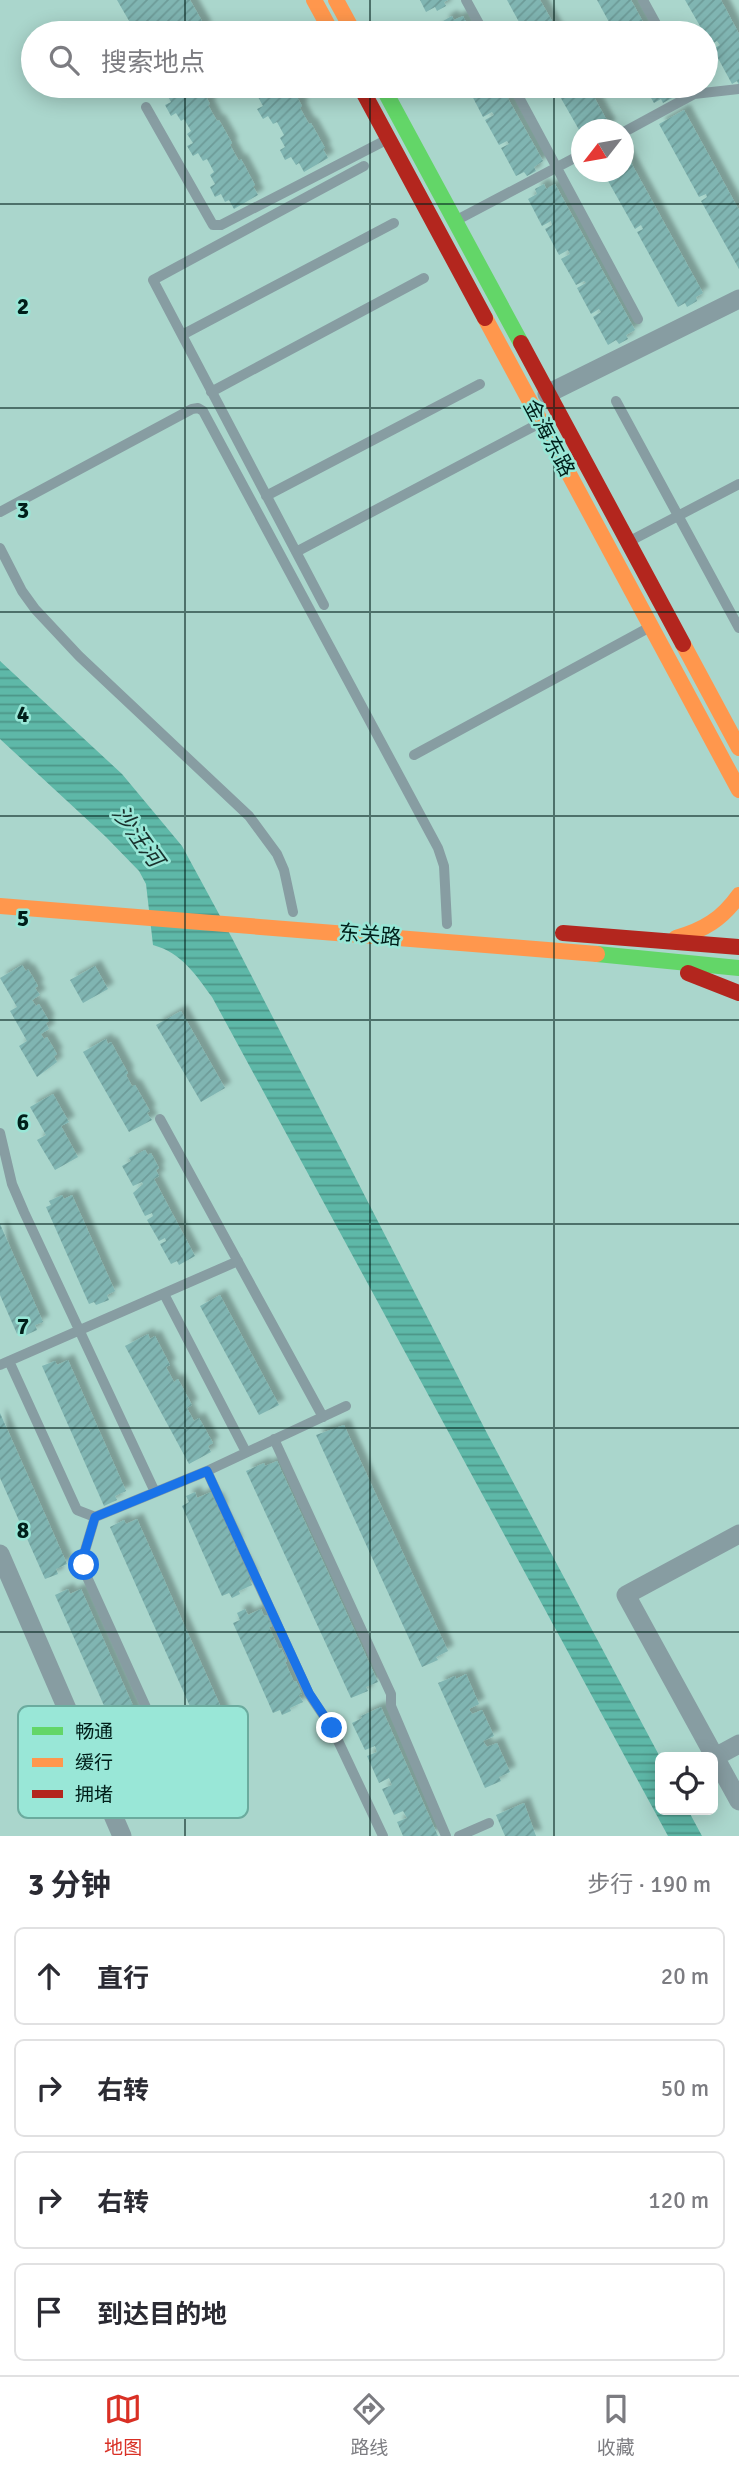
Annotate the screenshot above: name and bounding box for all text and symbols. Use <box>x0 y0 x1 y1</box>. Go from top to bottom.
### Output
search box <box>21 21 718 98</box>
icon: search <box>45 41 83 79</box>
text: 搜索地点 <box>101 47 205 79</box>
north arrow <box>571 119 634 182</box>
text: 2 <box>17 292 29 321</box>
street label: 金海东路 <box>518 395 580 481</box>
text: 3 <box>17 496 29 525</box>
text: 4 <box>17 700 29 729</box>
water label: 沙汪河 <box>106 800 172 876</box>
text: 5 <box>17 904 29 933</box>
street label: 东关路 <box>337 919 403 951</box>
text: 6 <box>17 1108 29 1137</box>
text: 7 <box>17 1312 29 1341</box>
text: 8 <box>17 1516 29 1545</box>
route start <box>68 1549 99 1580</box>
legend <box>18 1706 248 1818</box>
route end <box>316 1712 347 1743</box>
text: 畅通 <box>75 1720 113 1744</box>
text: 缓行 <box>75 1751 113 1775</box>
map controls <box>655 1752 718 1815</box>
button: locate <box>655 1752 718 1815</box>
text: 拥堵 <box>75 1783 113 1807</box>
text: 3 分钟 <box>28 1867 111 1904</box>
text: 步行 · 190 m <box>587 1870 711 1899</box>
icon: ahead <box>30 1957 68 1995</box>
text: 20 m <box>661 1962 709 1991</box>
text: 直行 <box>97 1963 149 1995</box>
icon: right <box>30 2069 68 2107</box>
text: 50 m <box>661 2074 709 2103</box>
text: 右转 <box>97 2075 149 2107</box>
icon: right <box>30 2181 68 2219</box>
text: 120 m <box>648 2186 709 2215</box>
text: 右转 <box>97 2187 149 2219</box>
icon: arrive <box>30 2293 68 2331</box>
text: 到达目的地 <box>97 2299 227 2331</box>
tab: 地图 <box>104 2390 142 2460</box>
tab: 路线 <box>350 2390 389 2460</box>
tab: 收藏 <box>597 2390 635 2460</box>

